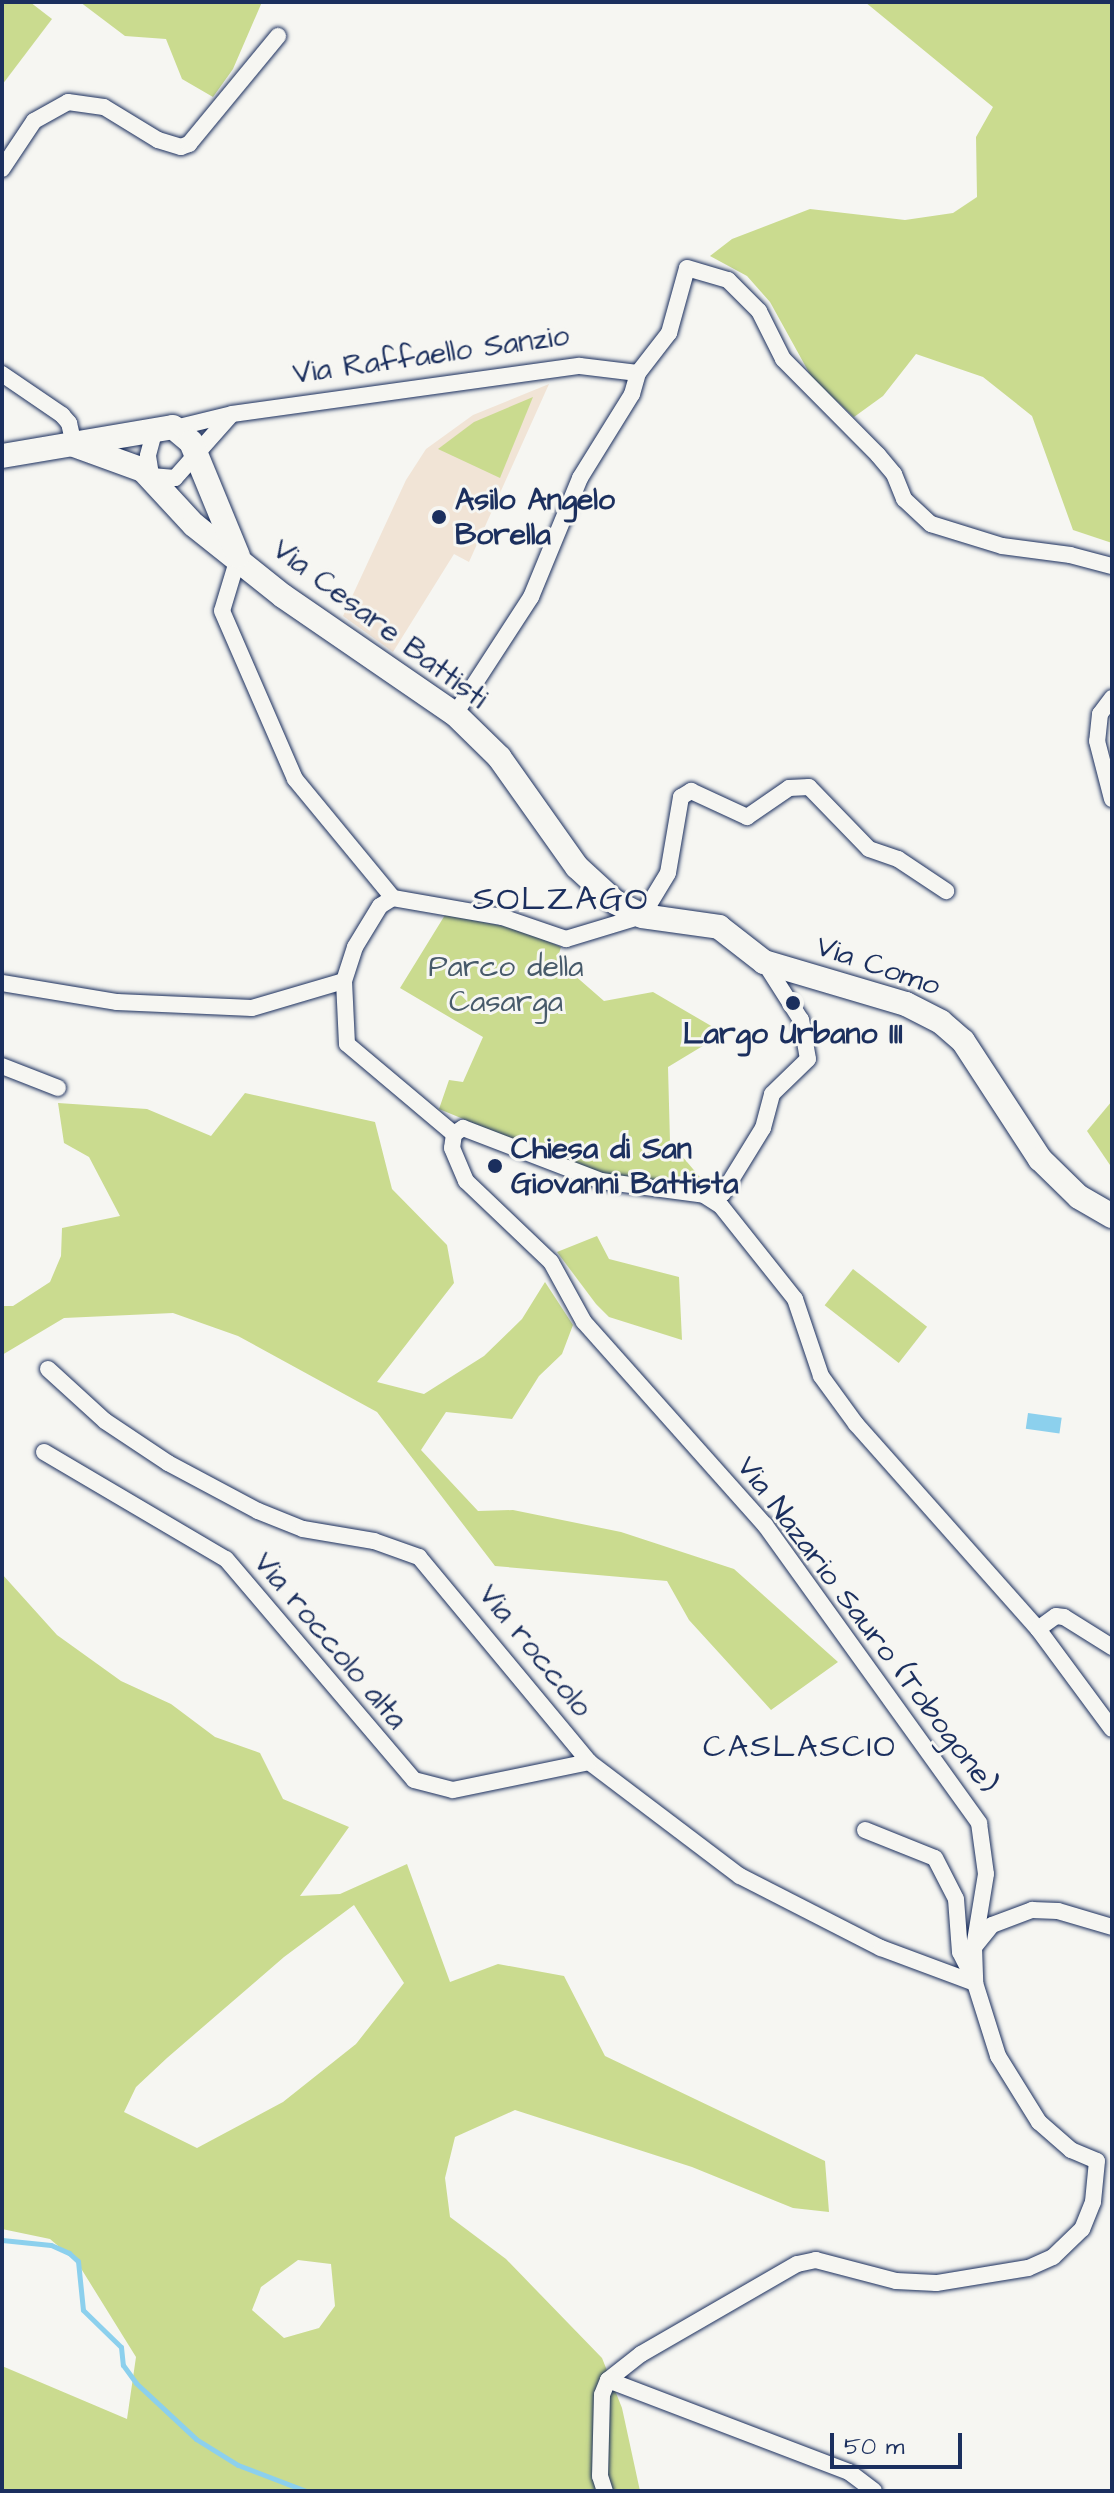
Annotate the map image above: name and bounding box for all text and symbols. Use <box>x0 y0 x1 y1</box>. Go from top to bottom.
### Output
street label: Via Raffaello Sanzio <box>291 318 571 392</box>
place label: Asilo Angelo Borella <box>455 482 615 552</box>
marker: Asilo Angelo Borella <box>430 508 448 526</box>
street label: Via Cesare Battisti <box>265 531 495 717</box>
district label: SOLZAGO <box>473 880 649 920</box>
street label: Via Como <box>811 928 945 1004</box>
park label: Parco della Casarga <box>428 949 584 1020</box>
marker: Largo Urbano III <box>784 994 802 1012</box>
place label: Largo Urbano III <box>683 1016 903 1052</box>
place label: Chiesa di San Giovanni Battista <box>511 1131 738 1202</box>
marker: Chiesa di San Giovanni Battista <box>486 1157 504 1175</box>
street label: Via Nazario Sauro (Tobogone) <box>729 1450 1005 1800</box>
street label: Via roccolo alta <box>246 1545 414 1737</box>
street label: Via roccolo <box>471 1577 599 1725</box>
district label: CASLASCIO <box>703 1728 897 1766</box>
scale bar <box>834 2417 966 2467</box>
text: 50 m <box>844 2430 904 2464</box>

